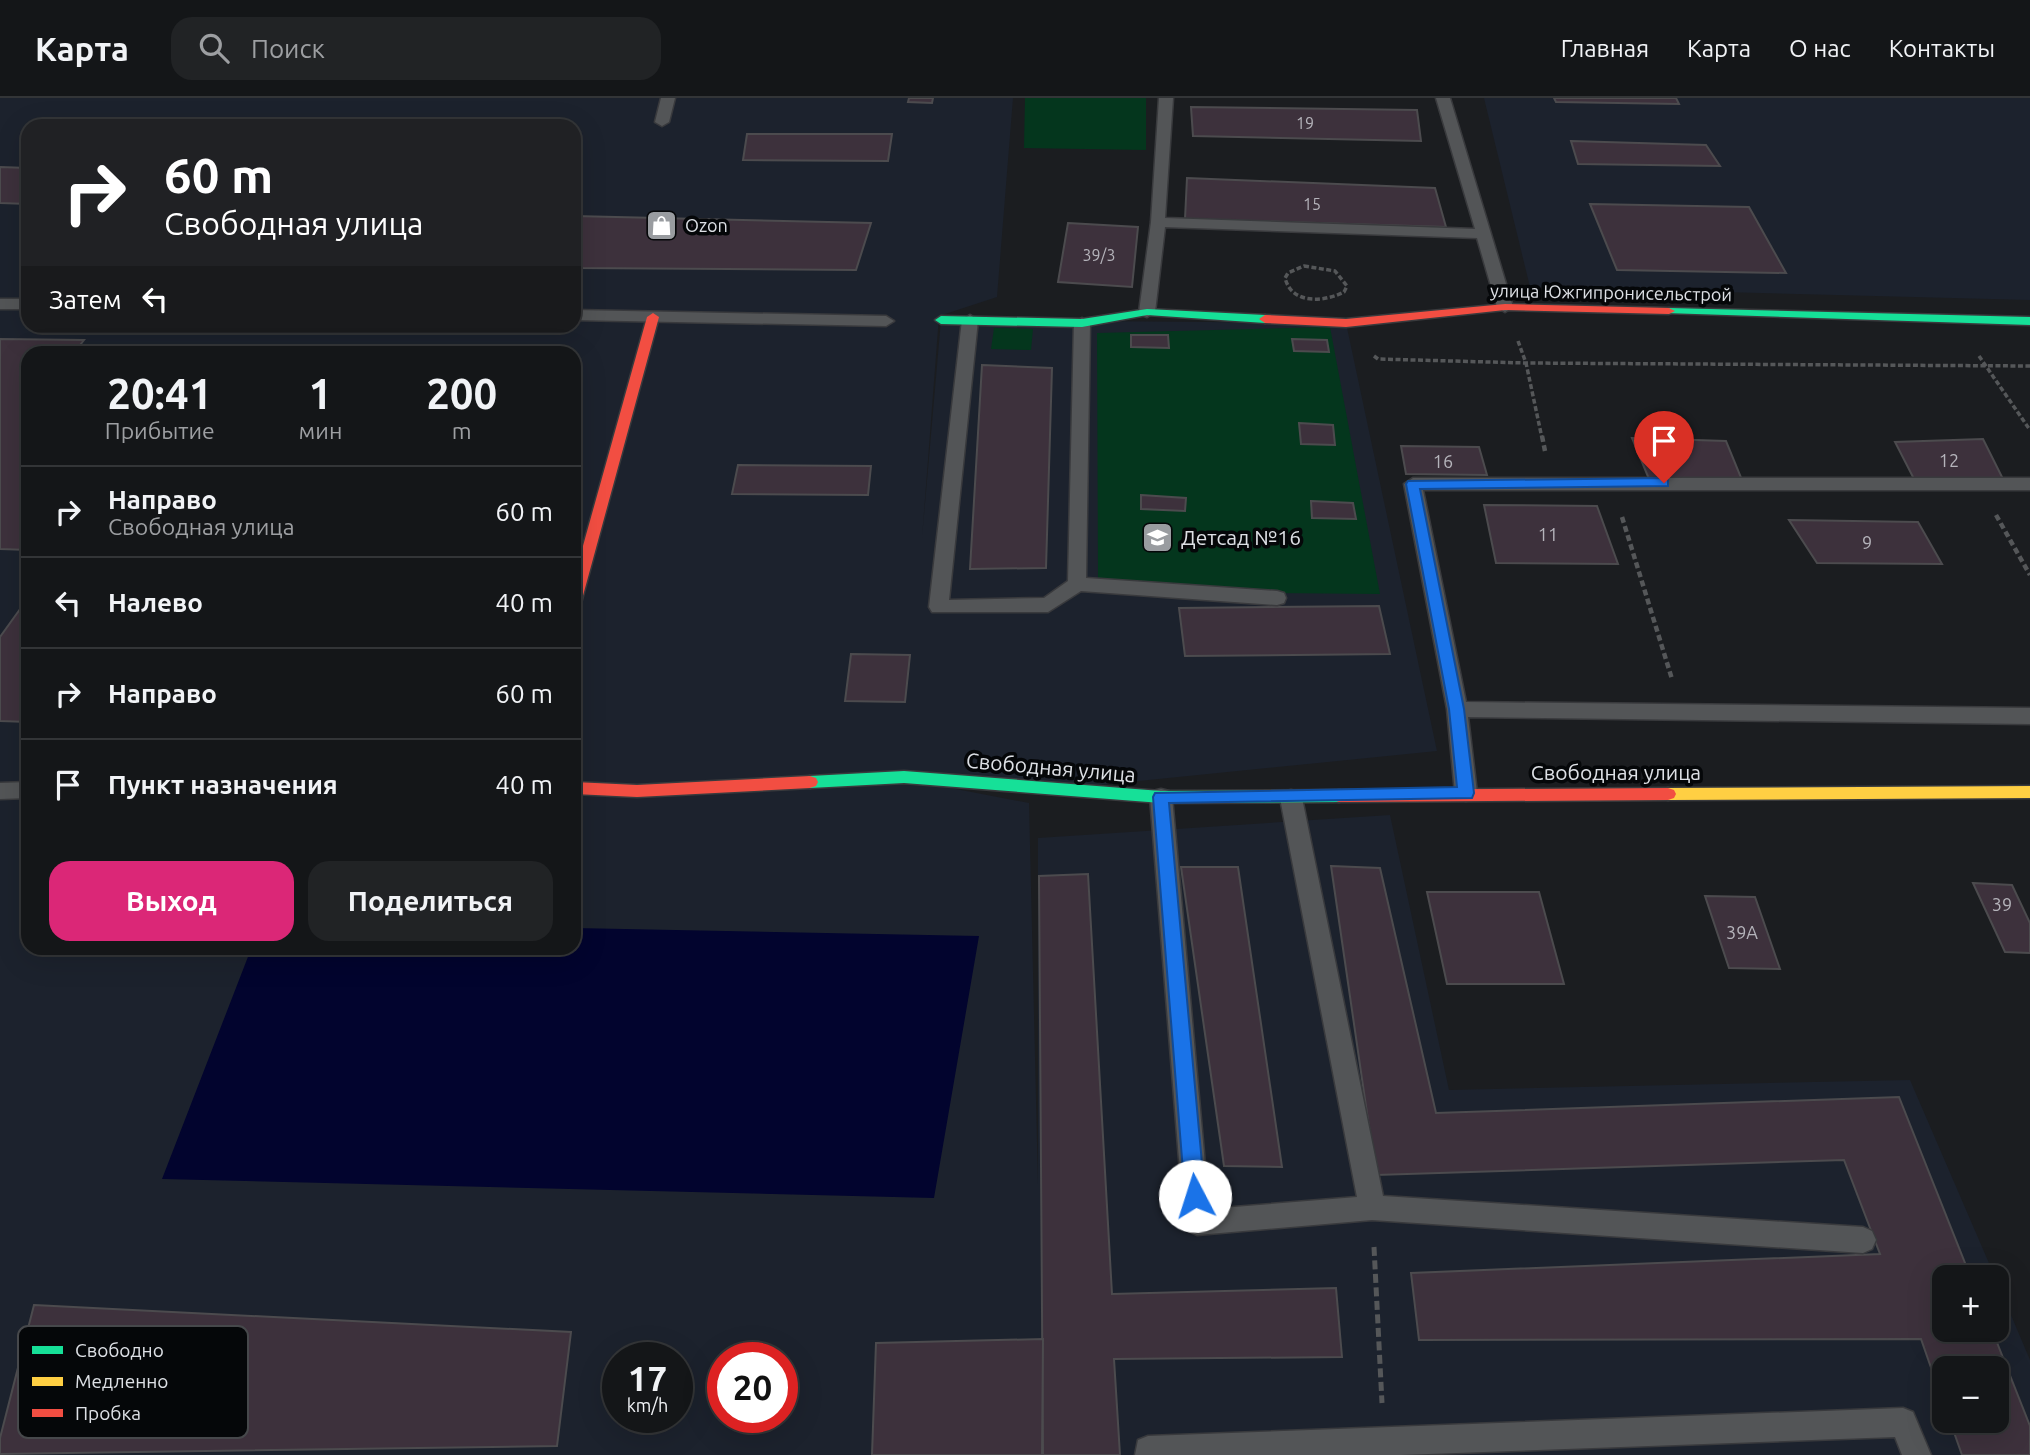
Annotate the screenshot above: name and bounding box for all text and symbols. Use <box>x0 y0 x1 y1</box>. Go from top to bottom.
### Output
search box <box>171 17 661 80</box>
icon: search <box>195 29 233 67</box>
text: Карта <box>35 30 129 67</box>
text: Поиск <box>251 34 325 63</box>
text: Главная <box>1561 35 1649 62</box>
text: Карта <box>1687 35 1751 62</box>
text: О нас <box>1789 35 1851 62</box>
text: Контакты <box>1889 35 1995 62</box>
house number: 19 <box>1296 114 1314 132</box>
icon: right <box>49 147 140 238</box>
text: 60 m <box>164 147 273 202</box>
house number: 15 <box>1303 195 1321 213</box>
text: Свободная улица <box>164 205 423 241</box>
shop icon: Ozon <box>645 208 679 242</box>
place label: Ozon <box>685 215 728 235</box>
house number: 39/3 <box>1083 246 1115 264</box>
icon: left <box>136 280 174 318</box>
street label: улица Южгипронисельстрой <box>1490 280 1732 304</box>
text: Затем <box>49 285 122 314</box>
text: 20:41 <box>107 370 212 417</box>
text: 1 <box>309 370 332 417</box>
text: 200 <box>426 370 497 417</box>
pin <box>1634 411 1694 483</box>
text: Прибытие <box>105 418 215 443</box>
text: мин <box>299 418 342 443</box>
text: m <box>452 418 472 443</box>
icon: arrive <box>1645 422 1683 460</box>
house number: 12 <box>1939 450 1959 470</box>
house number: 16 <box>1433 451 1453 471</box>
text: Направо <box>108 485 217 514</box>
icon: right <box>49 493 87 531</box>
text: 60 m <box>495 497 553 526</box>
text: Свободная улица <box>108 514 294 539</box>
school or university icon: Детсад №16 <box>1141 520 1175 554</box>
house number: 11 <box>1538 524 1558 544</box>
place label: Детсад №16 <box>1181 525 1301 549</box>
house number: 9 <box>1862 532 1872 552</box>
icon: left <box>49 584 87 622</box>
text: Налево <box>108 588 203 617</box>
text: 40 m <box>495 588 553 617</box>
icon: right <box>49 675 87 713</box>
text: Направо <box>108 679 217 708</box>
text: 60 m <box>495 679 553 708</box>
street label: Свободная улица <box>965 748 1137 786</box>
street label: Свободная улица <box>1531 760 1701 784</box>
icon: arrive <box>49 766 87 804</box>
text: Пункт назначения <box>108 770 338 799</box>
text: 40 m <box>495 770 553 799</box>
button: Выход <box>49 861 294 941</box>
button: Поделиться <box>308 861 553 941</box>
house number: 39 <box>1992 894 2012 914</box>
house number: 39А <box>1726 922 1758 942</box>
position arrow <box>1158 1159 1232 1233</box>
map controls <box>1932 1265 2009 1433</box>
button: + <box>1932 1265 2009 1342</box>
legend <box>18 1326 248 1438</box>
text: Свободно <box>75 1339 164 1361</box>
speed limit sign: 20 <box>707 1342 798 1433</box>
button: − <box>1932 1356 2009 1433</box>
text: 17 <box>628 1358 667 1398</box>
text: Медленно <box>75 1370 168 1392</box>
text: km/h <box>627 1395 668 1415</box>
text: Пробка <box>75 1402 141 1424</box>

